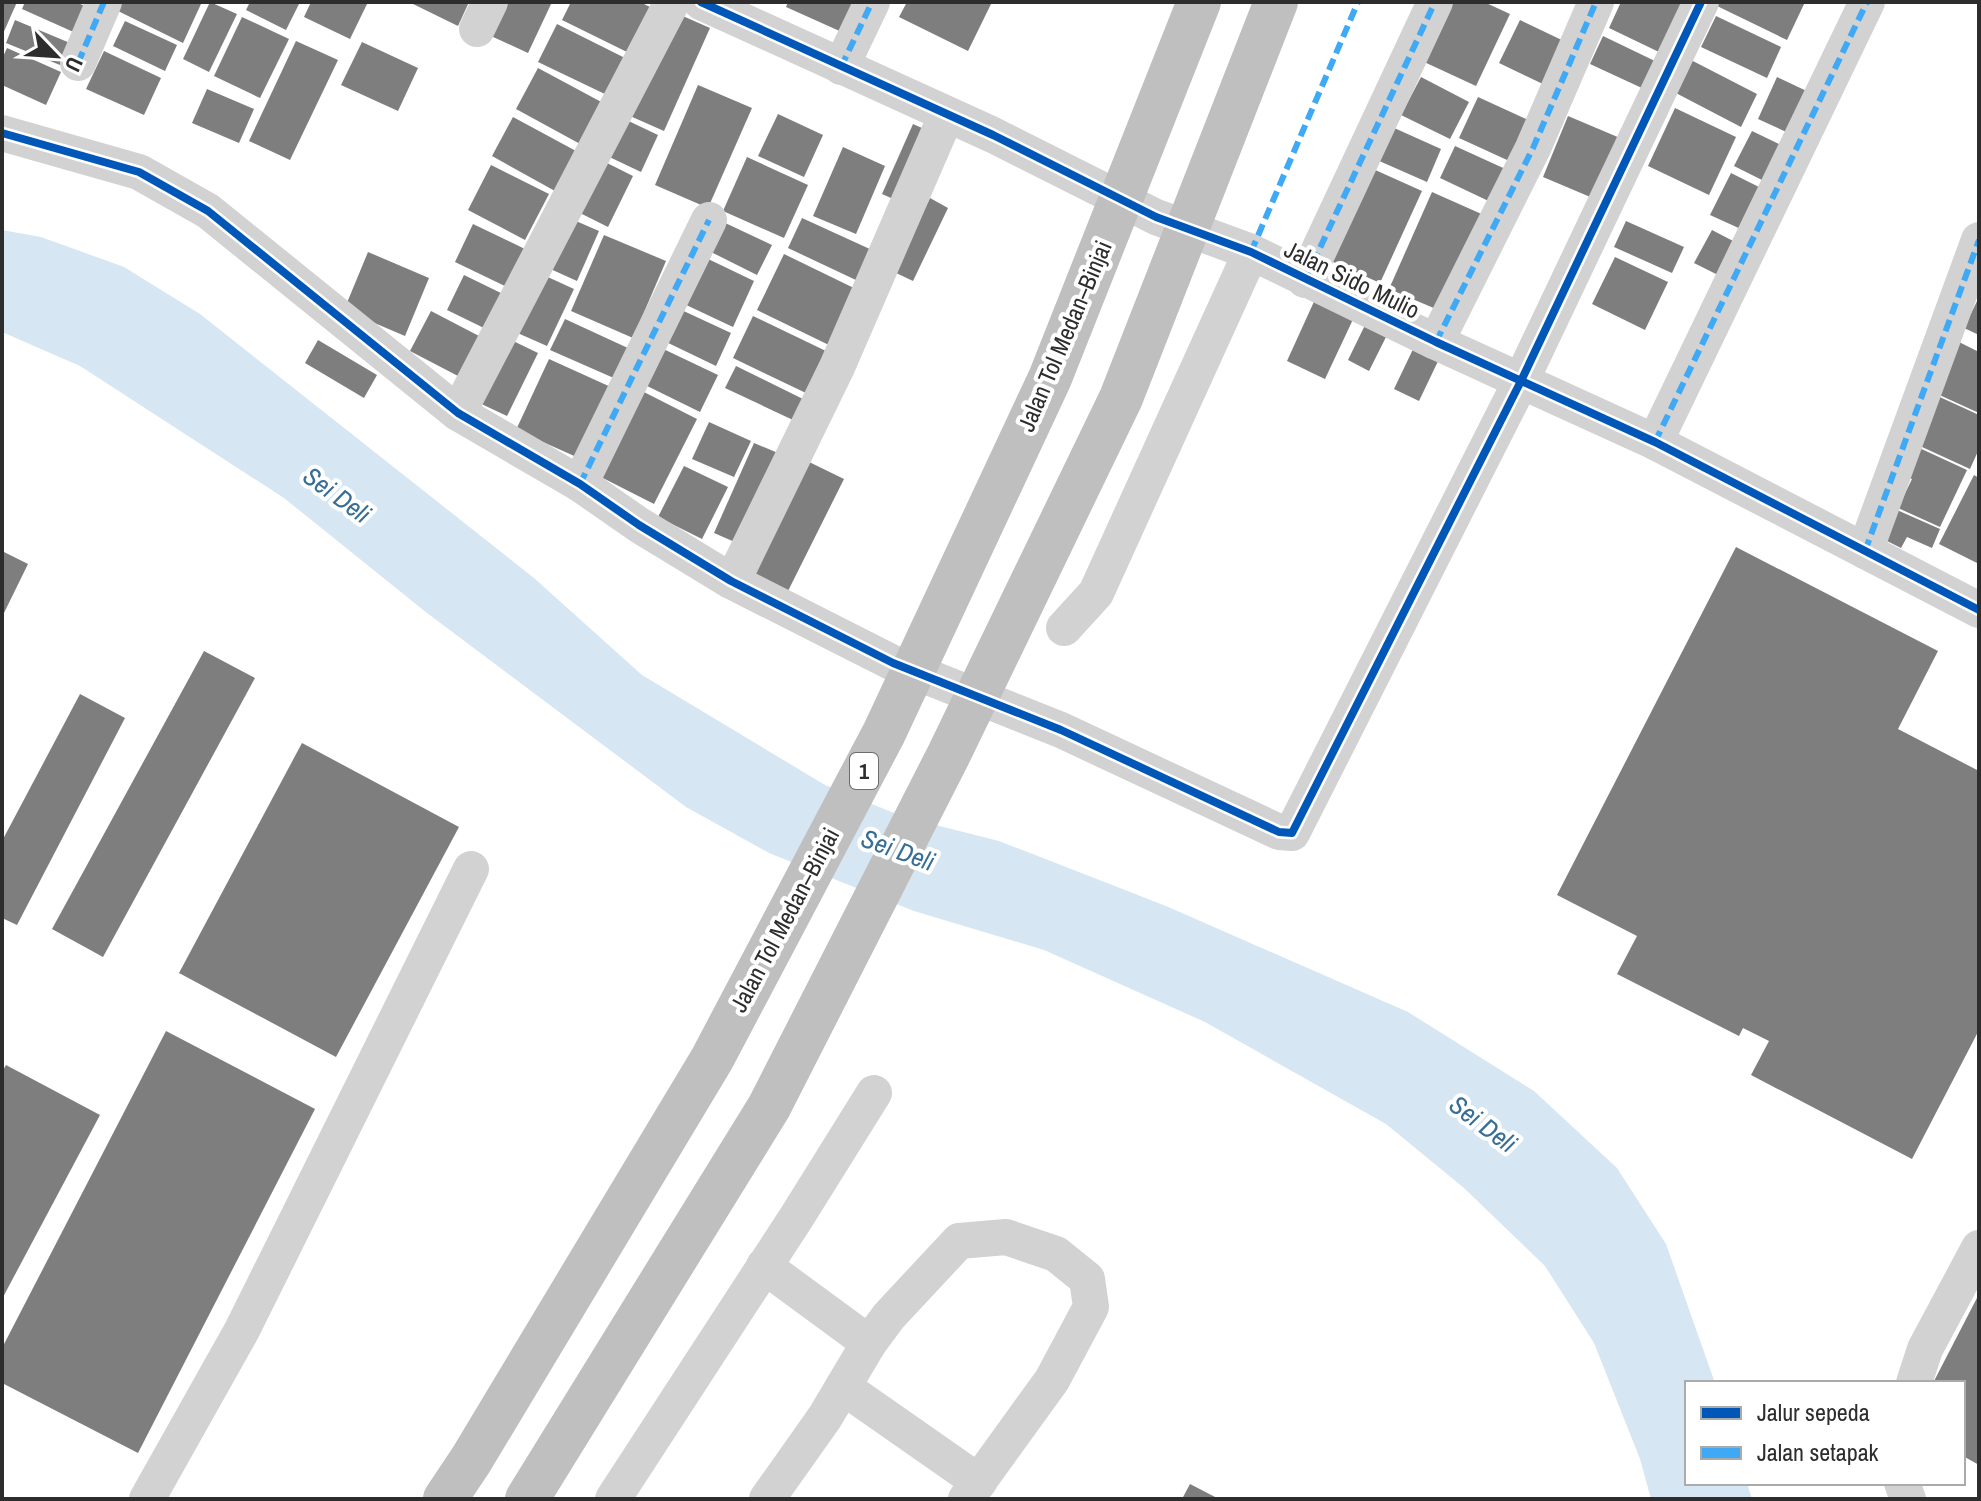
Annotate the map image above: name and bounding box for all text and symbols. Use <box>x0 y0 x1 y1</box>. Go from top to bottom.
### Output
north arrow <box>16 16 96 96</box>
text: U <box>58 52 90 77</box>
street label: Jalan Sido Mulio <box>1280 233 1425 326</box>
street label: Jalan Tol Medan–Binjai <box>1009 235 1119 436</box>
water label: Sei Deli <box>296 458 378 531</box>
road number: 1 <box>850 753 878 789</box>
water label: Sei Deli <box>857 820 940 879</box>
street label: Jalan Tol Medan–Binjai <box>722 822 846 1017</box>
water label: Sei Deli <box>1442 1087 1524 1160</box>
legend <box>1685 1381 1965 1485</box>
text: Jalur sepeda <box>1757 1396 1870 1428</box>
text: Jalan setapak <box>1757 1436 1879 1468</box>

